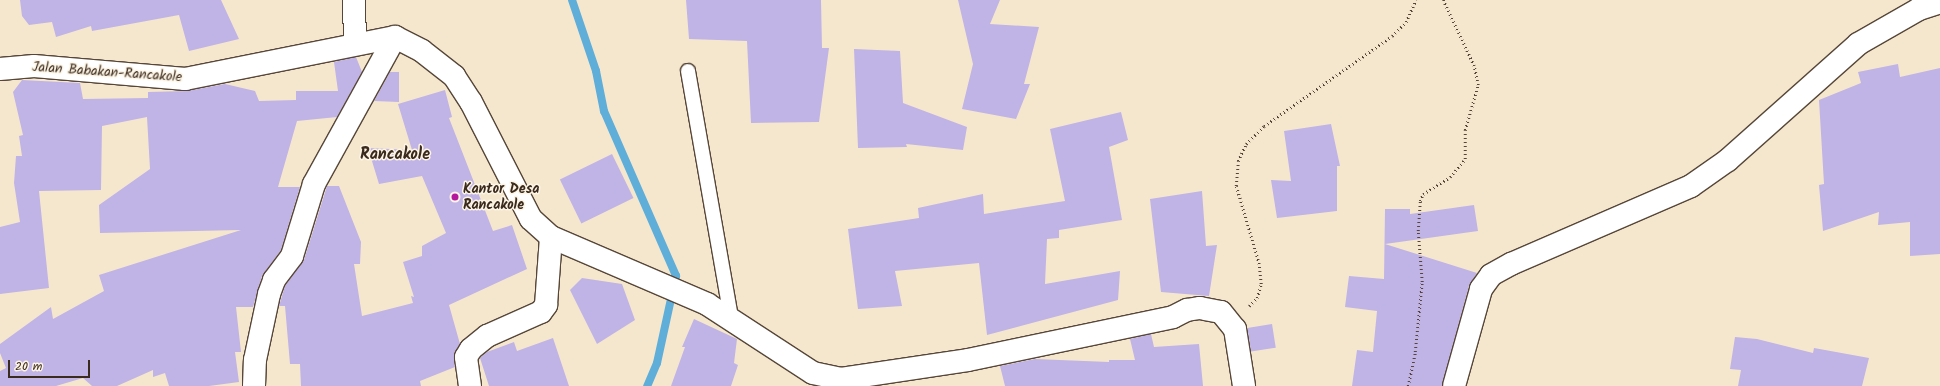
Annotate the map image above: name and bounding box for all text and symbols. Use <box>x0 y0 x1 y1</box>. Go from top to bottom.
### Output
street label: Jalan Babakan-Rancakole <box>31 58 183 86</box>
district label: Rancakole <box>360 145 430 165</box>
place label: Kantor Desa Rancakole <box>463 181 539 214</box>
marker: Kantor Desa Rancakole <box>450 192 460 202</box>
scale bar <box>10 352 92 378</box>
text: 20 m <box>15 357 42 376</box>

